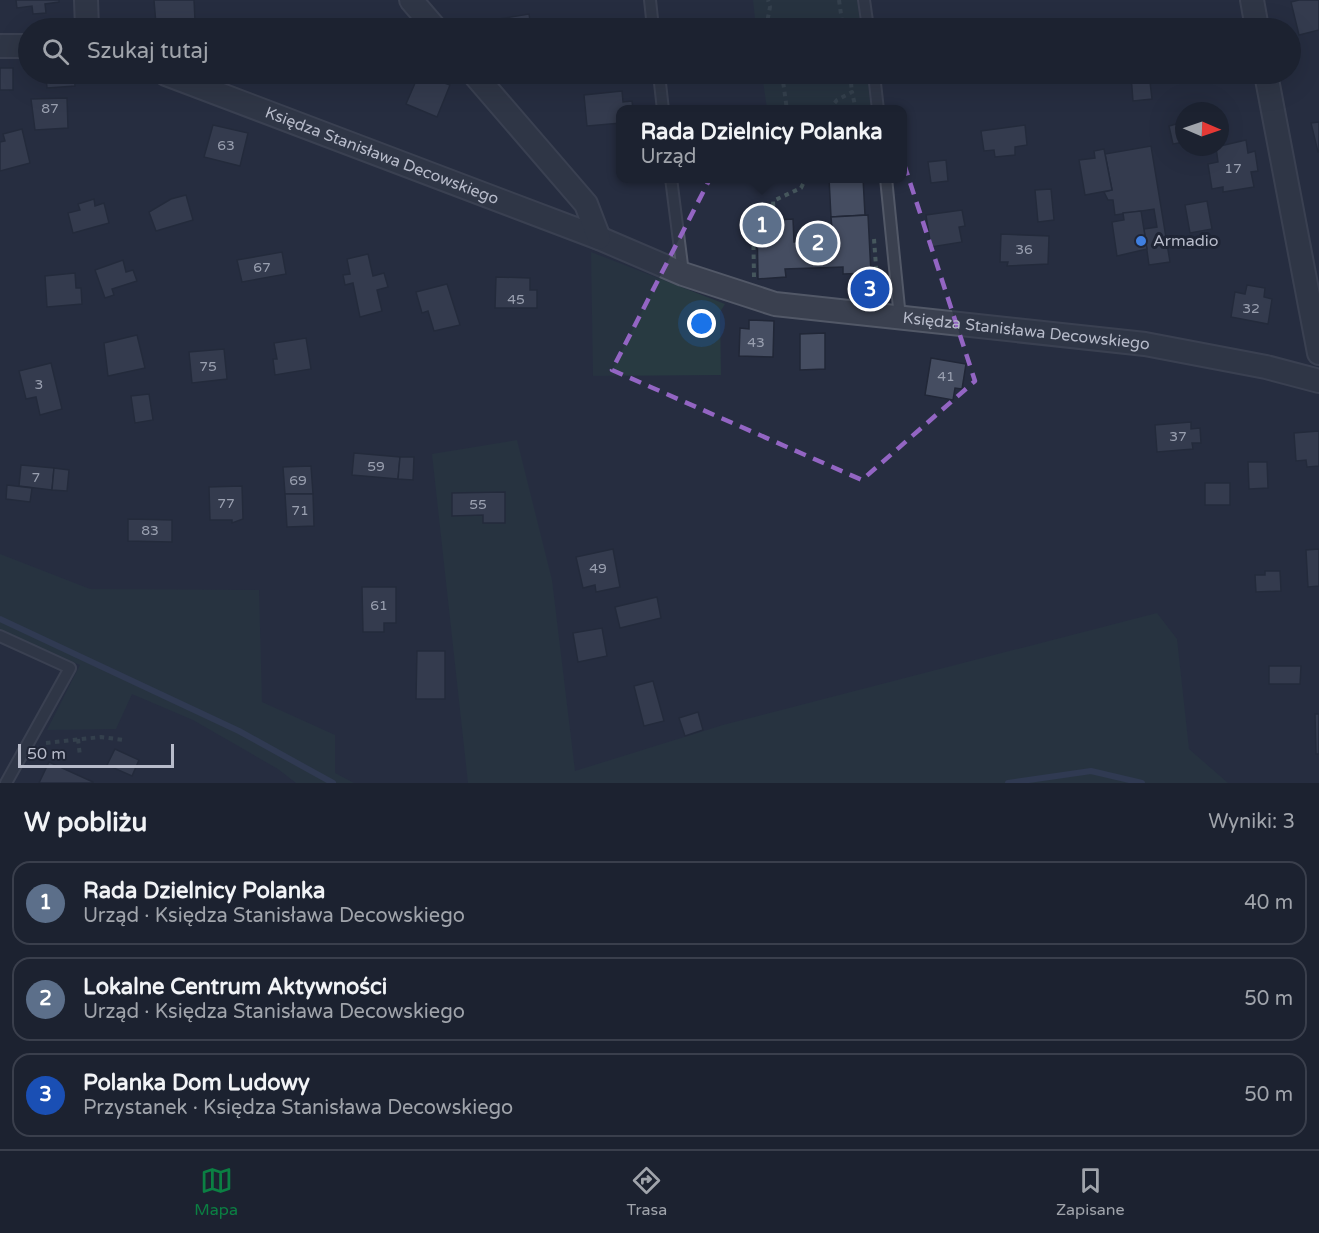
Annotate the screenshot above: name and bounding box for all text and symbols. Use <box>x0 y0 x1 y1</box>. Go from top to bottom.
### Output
search box <box>18 18 1301 84</box>
icon: search <box>39 35 72 68</box>
text: Szukaj tutaj <box>87 38 209 64</box>
house number: 87 <box>41 100 59 117</box>
street label: Księdza Stanisława Decowskiego <box>262 102 502 209</box>
north arrow <box>1175 102 1229 156</box>
popup <box>616 105 907 183</box>
text: Rada Dzielnicy Polanka <box>640 119 883 145</box>
house number: 63 <box>217 137 235 154</box>
text: Urząd <box>640 145 697 169</box>
house number: 17 <box>1224 160 1242 177</box>
pin: 1 <box>742 202 782 248</box>
pin: 2 <box>798 220 838 266</box>
place label: Armadio <box>1153 231 1218 251</box>
marker: Armadio <box>1134 234 1148 248</box>
house number: 36 <box>1015 241 1033 258</box>
house number: 67 <box>253 259 271 276</box>
pin: 3 <box>850 266 890 312</box>
house number: 45 <box>507 291 525 308</box>
house number: 32 <box>1242 300 1260 317</box>
street label: Księdza Stanisława Decowskiego <box>902 308 1152 355</box>
your location <box>687 309 716 338</box>
house number: 43 <box>747 334 765 351</box>
house number: 75 <box>199 358 217 375</box>
house number: 41 <box>937 368 955 385</box>
house number: 3 <box>35 376 43 393</box>
house number: 37 <box>1169 428 1187 445</box>
house number: 59 <box>367 458 385 475</box>
house number: 7 <box>32 469 40 486</box>
house number: 69 <box>289 472 307 489</box>
house number: 77 <box>217 495 235 512</box>
house number: 55 <box>469 496 487 513</box>
house number: 71 <box>291 502 309 519</box>
house number: 83 <box>141 522 159 539</box>
house number: 49 <box>589 560 607 577</box>
house number: 61 <box>370 597 388 614</box>
scale bar <box>18 741 174 768</box>
text: 50 m <box>27 744 66 764</box>
text: W pobliżu <box>24 807 147 838</box>
text: Wyniki: 3 <box>1208 810 1295 834</box>
text: Rada Dzielnicy Polanka <box>83 878 325 904</box>
text: 1 <box>39 891 52 915</box>
text: 40 m <box>1244 891 1293 915</box>
text: Urząd · Księdza Stanisława Decowskiego <box>83 904 465 928</box>
text: Lokalne Centrum Aktywności <box>83 974 387 1000</box>
text: 2 <box>39 987 52 1011</box>
text: 50 m <box>1244 987 1293 1011</box>
text: Urząd · Księdza Stanisława Decowskiego <box>83 1000 465 1024</box>
text: Polanka Dom Ludowy <box>83 1070 310 1096</box>
text: 3 <box>39 1083 52 1107</box>
text: 50 m <box>1244 1083 1293 1107</box>
text: Przystanek · Księdza Stanisława Decowskiego <box>83 1096 513 1120</box>
tab: Mapa <box>194 1164 238 1220</box>
tab: Trasa <box>627 1164 667 1220</box>
tab: Zapisane <box>1056 1164 1125 1220</box>

